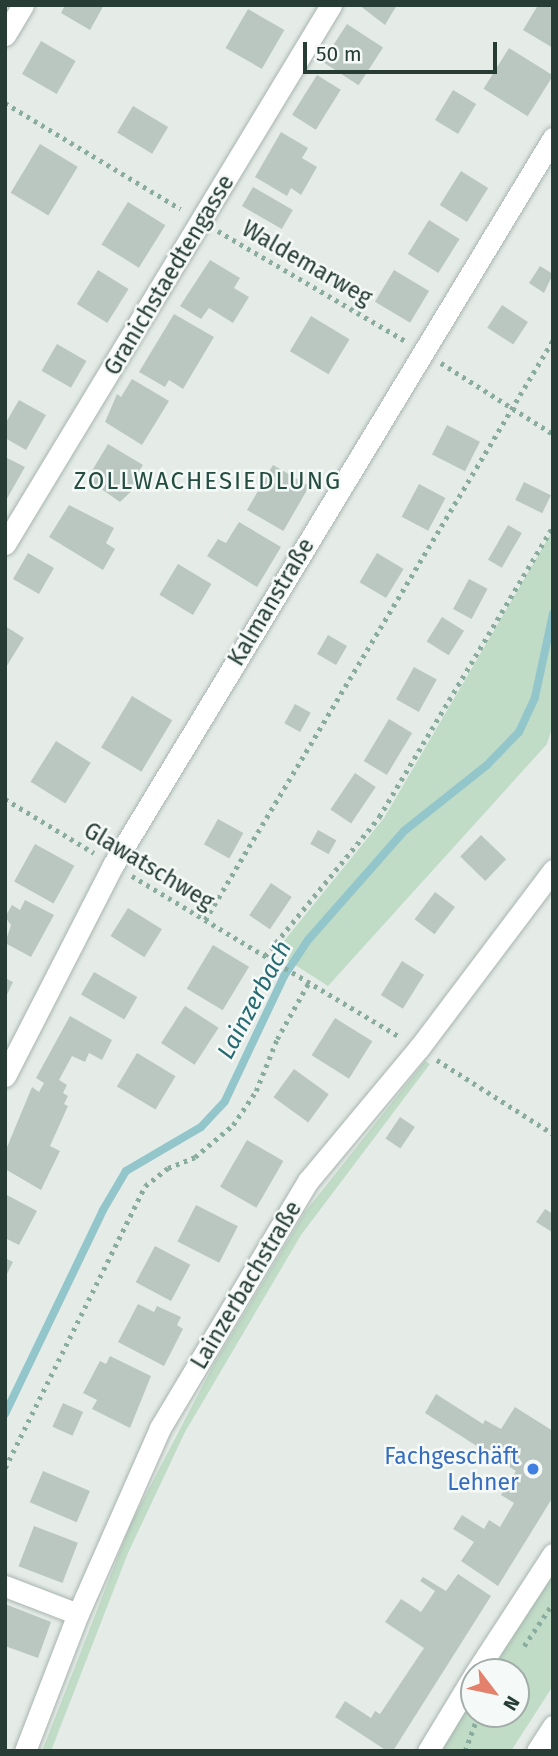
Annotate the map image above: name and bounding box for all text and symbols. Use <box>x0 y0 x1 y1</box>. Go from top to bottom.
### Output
scale bar <box>306 28 500 72</box>
text: 50 m <box>316 41 362 67</box>
street label: Granichstaedtengasse <box>98 170 240 380</box>
street label: Waldemarweg <box>237 215 377 311</box>
district label: ZOLLWACHESIEDLUNG <box>76 468 340 496</box>
street label: Kalmanstraße <box>222 533 320 671</box>
street label: Glawatschweg <box>79 816 219 916</box>
water label: Lainzerbach <box>212 936 298 1064</box>
street label: Lainzerbachstraße <box>185 1196 307 1374</box>
place label: Fachgeschäft Lehner <box>384 1442 519 1496</box>
marker: Fachgeschäft Lehner <box>525 1461 541 1477</box>
north arrow <box>460 1658 530 1728</box>
text: N <box>498 1692 525 1715</box>

